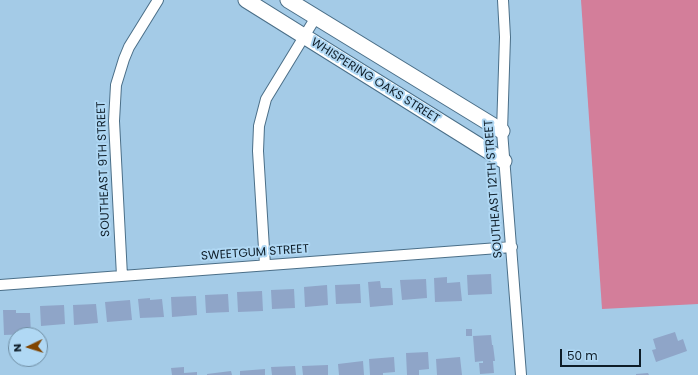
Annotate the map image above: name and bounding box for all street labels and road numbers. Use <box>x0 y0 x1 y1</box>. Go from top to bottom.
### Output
street label: WHISPERING OAKS STREET <box>308 35 442 127</box>
street label: SOUTHEAST 9TH STREET <box>94 101 114 237</box>
street label: SOUTHEAST 12TH STREET <box>482 119 506 259</box>
street label: SWEETGUM STREET <box>201 242 309 264</box>

